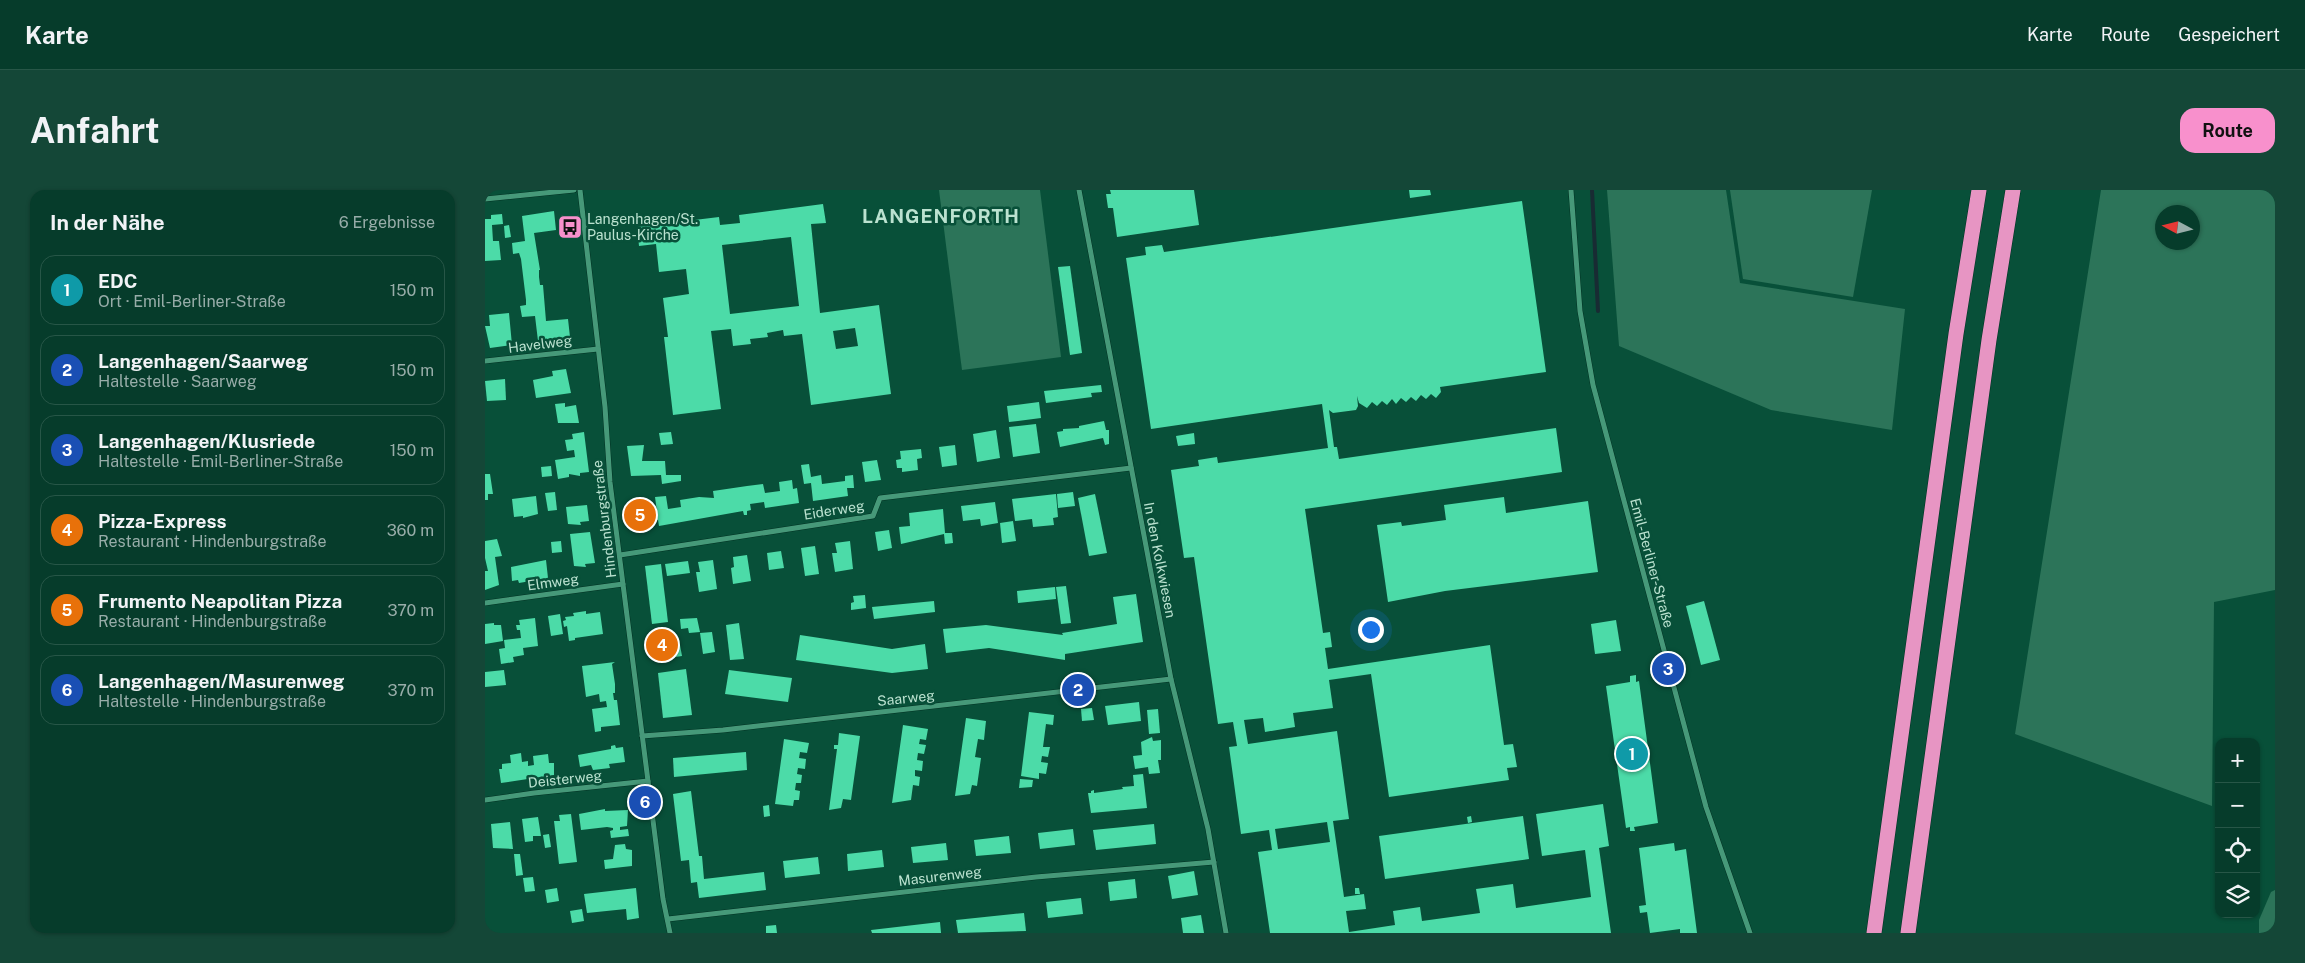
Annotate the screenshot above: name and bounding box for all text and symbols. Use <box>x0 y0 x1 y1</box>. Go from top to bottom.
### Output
text: Karte <box>25 21 89 49</box>
text: Karte <box>2027 24 2073 45</box>
text: Route <box>2101 24 2150 45</box>
text: Gespeichert <box>2178 24 2280 45</box>
button: Route <box>2180 108 2275 153</box>
text: Anfahrt <box>30 110 160 151</box>
district label: LANGENFORTH <box>862 205 1020 227</box>
north arrow <box>2155 205 2200 250</box>
text: In der Nähe <box>50 210 165 235</box>
place label: Langenhagen/St. Paulus-Kirche <box>587 211 698 243</box>
text: 6 Ergebnisse <box>339 213 435 232</box>
bus stop icon: Langenhagen/St. Paulus-Kirche <box>557 214 583 240</box>
text: EDC <box>98 270 137 292</box>
text: 1 <box>64 281 70 300</box>
text: 150 m <box>390 281 434 300</box>
text: Ort · Emil-Berliner-Straße <box>98 292 286 311</box>
street label: Havelweg <box>507 332 573 356</box>
text: Langenhagen/Saarweg <box>98 350 308 372</box>
text: 2 <box>62 361 72 380</box>
text: 150 m <box>390 361 434 380</box>
text: Haltestelle · Saarweg <box>98 372 257 391</box>
text: Langenhagen/Klusriede <box>98 430 315 452</box>
text: 3 <box>62 441 72 460</box>
text: 150 m <box>390 441 434 460</box>
text: Haltestelle · Emil-Berliner-Straße <box>98 452 343 471</box>
street label: Hindenburgstraße <box>589 459 619 579</box>
pin: 5 <box>624 496 656 534</box>
street label: Emil-Berliner-Straße <box>1627 496 1677 630</box>
street label: Eiderweg <box>802 497 866 523</box>
street label: In den Kolkwiesen <box>1141 501 1179 619</box>
text: Pizza-Express <box>98 510 226 532</box>
text: 4 <box>62 521 72 540</box>
text: 360 m <box>387 521 434 540</box>
text: Restaurant · Hindenburgstraße <box>98 532 327 551</box>
street label: Elmweg <box>526 570 580 594</box>
text: Frumento Neapolitan Pizza <box>98 590 342 612</box>
text: 5 <box>62 601 72 620</box>
text: 370 m <box>387 601 434 620</box>
text: Restaurant · Hindenburgstraße <box>98 612 327 631</box>
your location <box>1358 617 1384 643</box>
pin: 4 <box>646 626 678 664</box>
pin: 3 <box>1652 650 1684 688</box>
text: Langenhagen/Masurenweg <box>98 670 344 692</box>
pin: 2 <box>1062 671 1094 709</box>
text: 6 <box>62 681 72 700</box>
text: 370 m <box>387 681 434 700</box>
street label: Saarweg <box>876 687 936 709</box>
text: Haltestelle · Hindenburgstraße <box>98 692 326 711</box>
pin: 1 <box>1616 735 1648 773</box>
map controls <box>2215 738 2260 918</box>
button: + <box>2215 738 2260 783</box>
street label: Deisterweg <box>527 767 603 791</box>
pin: 6 <box>629 783 661 821</box>
button: − <box>2215 783 2260 828</box>
button: locate <box>2215 828 2260 873</box>
street label: Masurenweg <box>897 863 983 889</box>
button: layers <box>2215 873 2260 918</box>

